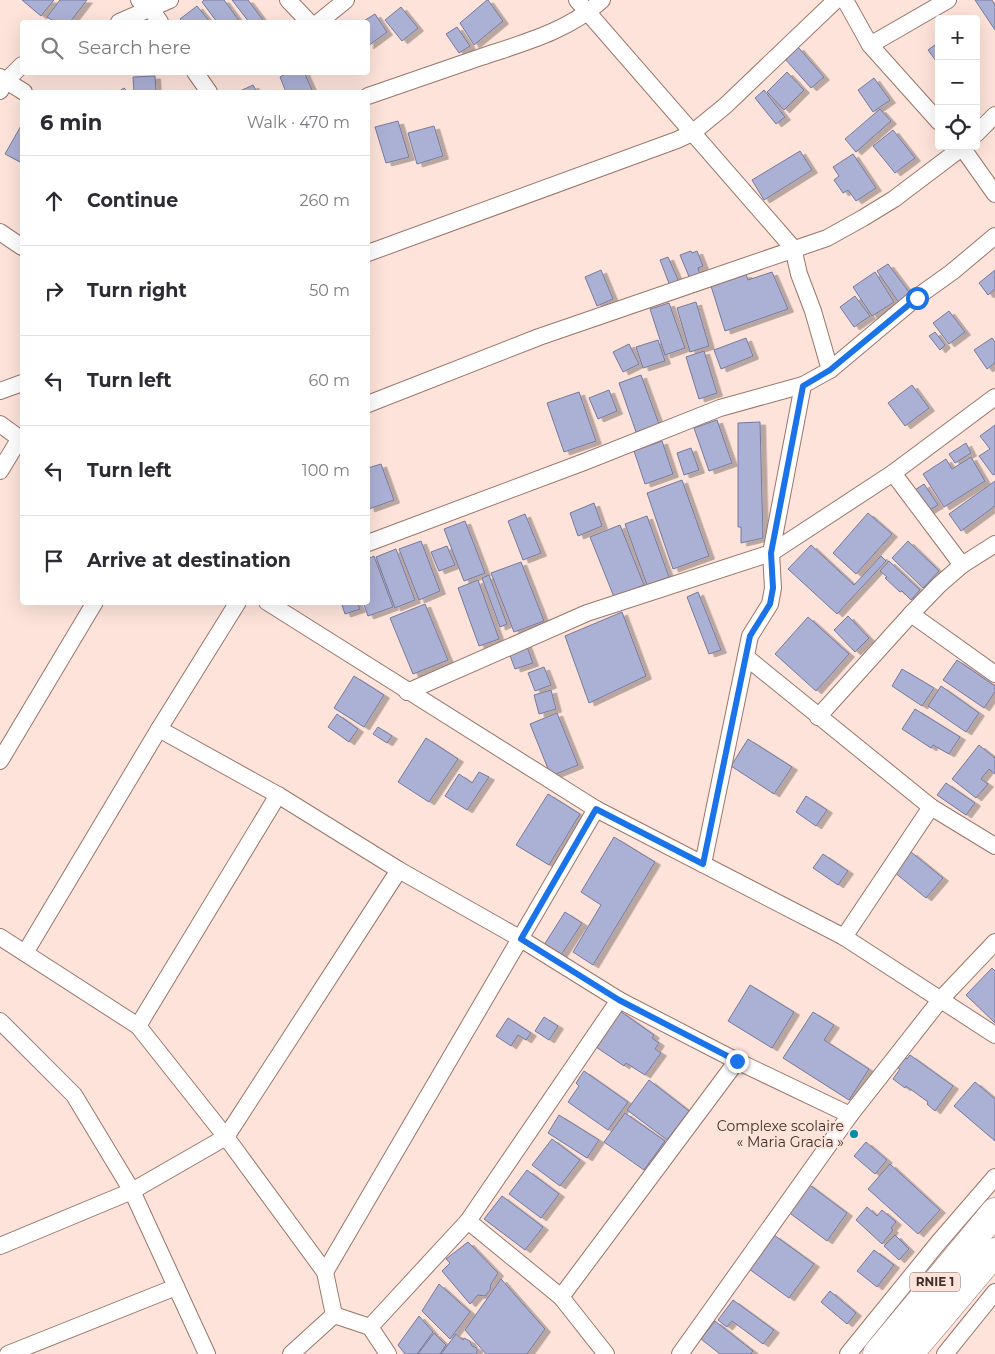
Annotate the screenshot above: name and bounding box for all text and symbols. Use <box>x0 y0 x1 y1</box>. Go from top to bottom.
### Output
map controls <box>935 15 980 150</box>
button: + <box>935 15 980 60</box>
search box <box>20 20 370 75</box>
icon: search <box>38 34 66 62</box>
text: Search here <box>78 36 191 59</box>
button: − <box>935 60 980 105</box>
button: locate <box>935 105 980 150</box>
text: 6 min <box>40 110 102 135</box>
text: Walk · 470 m <box>247 113 350 132</box>
icon: ahead <box>40 187 68 215</box>
text: Continue <box>87 189 178 212</box>
text: 260 m <box>299 191 350 210</box>
icon: right <box>40 277 68 305</box>
text: Turn right <box>87 279 187 302</box>
text: 50 m <box>309 281 350 300</box>
route start <box>906 287 929 310</box>
icon: left <box>40 367 68 395</box>
text: Turn left <box>87 369 172 392</box>
text: 60 m <box>308 371 350 390</box>
icon: left <box>40 457 68 485</box>
text: Turn left <box>87 459 172 482</box>
text: 100 m <box>302 461 350 480</box>
icon: arrive <box>40 547 68 575</box>
text: Arrive at destination <box>87 549 291 572</box>
route end <box>726 1050 749 1073</box>
place label: Complexe scolaire « Maria Gracia » <box>717 1117 844 1151</box>
marker: Complexe scolaire « Maria Gracia » <box>848 1128 860 1140</box>
road number: RNIE 1 <box>910 1272 960 1291</box>

